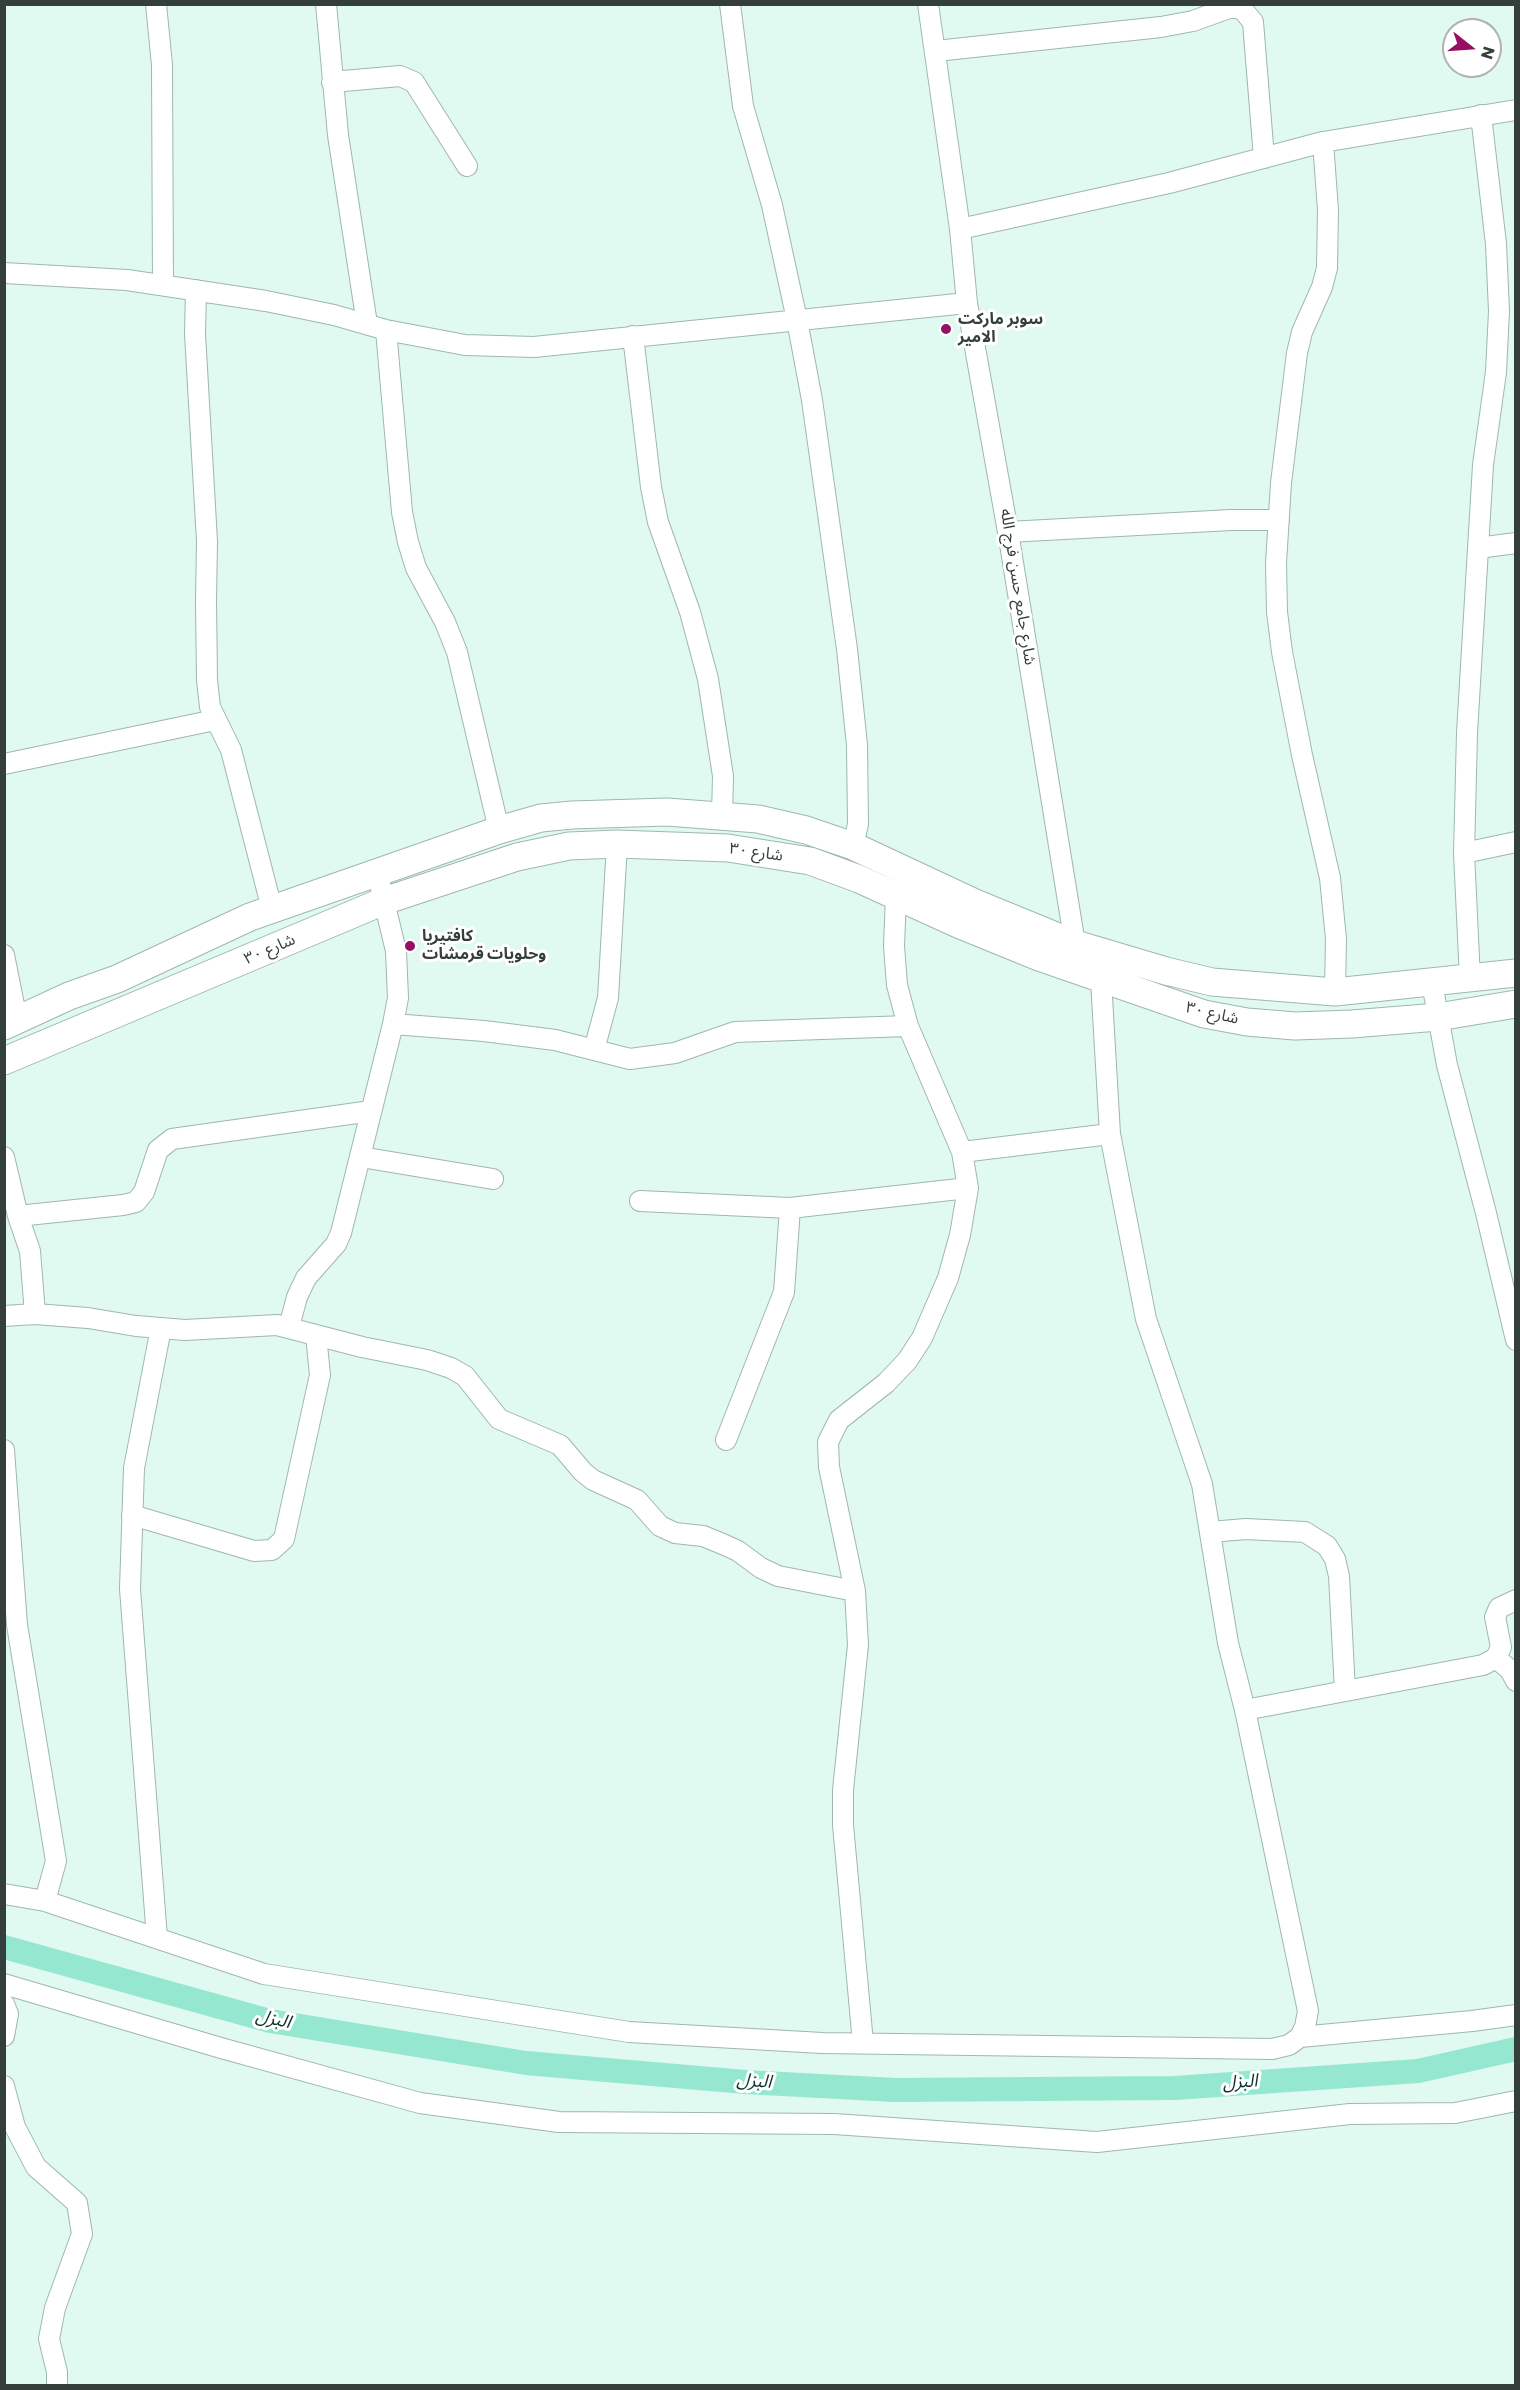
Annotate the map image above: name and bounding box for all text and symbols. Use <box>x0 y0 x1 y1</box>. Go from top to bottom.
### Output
north arrow <box>1442 18 1502 78</box>
text: N <box>1475 44 1501 62</box>
place label: سوبر ماركت الامير <box>958 310 1043 348</box>
marker: سوبر ماركت الامير <box>939 322 953 336</box>
street label: شارع جامع حسن فرج الله <box>995 507 1039 667</box>
street label: شارع ٣٠ <box>728 840 784 866</box>
place label: كافتيريا وحلويات قرمشات <box>422 927 546 965</box>
street label: شارع ٣٠ <box>242 931 298 969</box>
marker: كافتيريا وحلويات قرمشات <box>403 939 417 953</box>
street label: شارع ٣٠ <box>1184 999 1240 1029</box>
water label: البزل <box>254 2006 292 2034</box>
water label: البزل <box>736 2070 772 2094</box>
water label: البزل <box>1222 2071 1258 2095</box>

